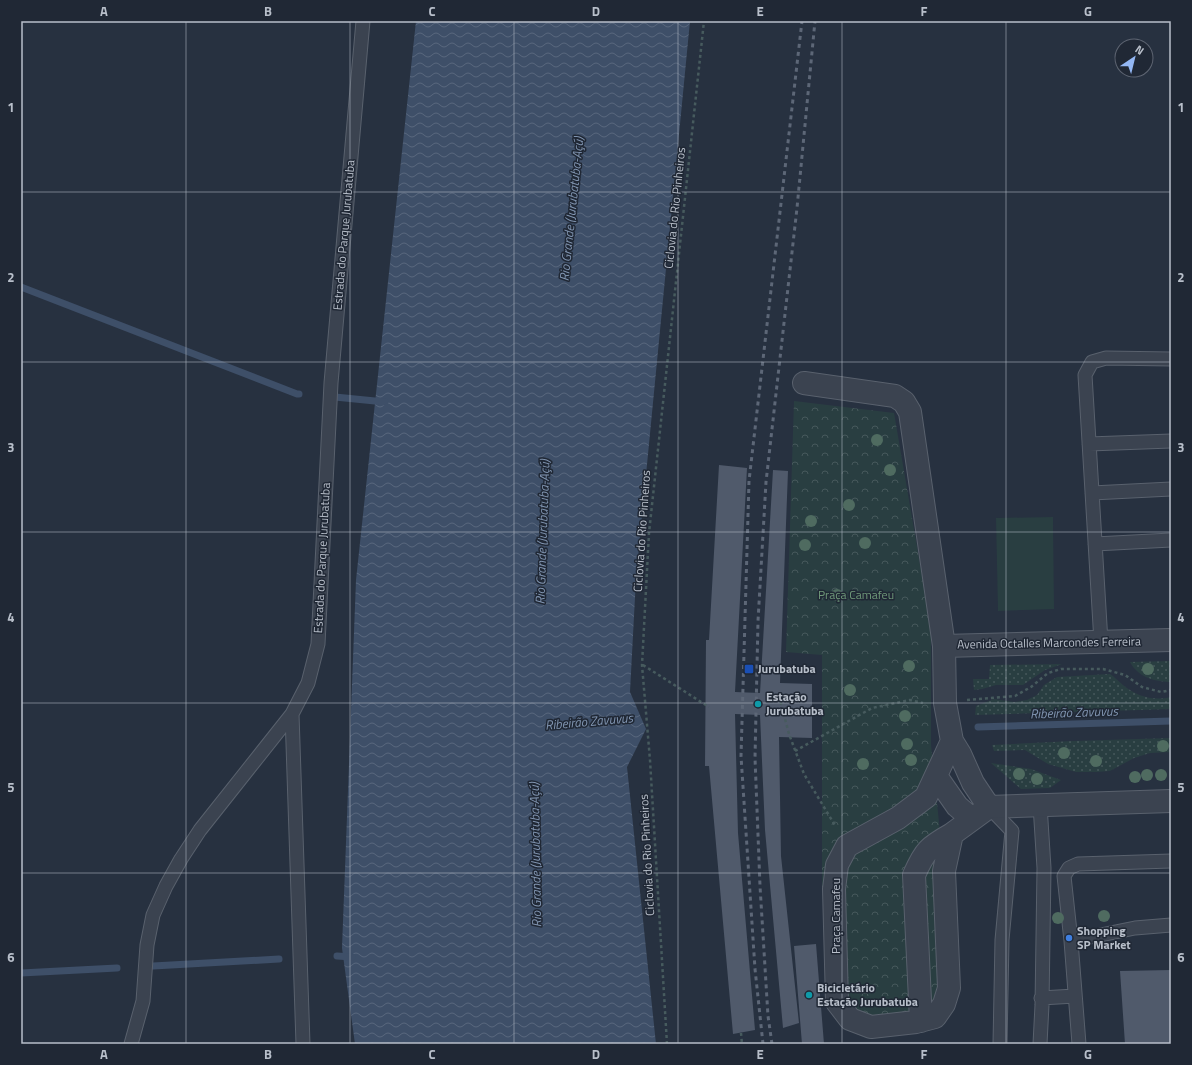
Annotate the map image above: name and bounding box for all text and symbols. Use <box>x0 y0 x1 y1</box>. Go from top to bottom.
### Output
text: A <box>100 1 108 21</box>
text: B <box>264 1 272 21</box>
text: C <box>428 1 436 21</box>
text: D <box>592 1 600 21</box>
text: E <box>756 1 764 21</box>
text: F <box>921 1 928 21</box>
text: G <box>1084 1 1092 21</box>
north arrow <box>1114 38 1154 78</box>
text: N <box>1132 41 1147 59</box>
text: 1 <box>7 97 15 117</box>
text: 1 <box>1177 97 1185 117</box>
water label: Rio Grande (Jurubatuba-Açú) <box>553 135 589 282</box>
street label: Ciclovia do Rio Pinheiros <box>659 146 690 270</box>
street label: Estrada do Parque Jurubatuba <box>327 159 360 311</box>
text: 2 <box>7 267 15 287</box>
text: 2 <box>1177 267 1185 287</box>
text: 3 <box>7 437 15 457</box>
text: 3 <box>1177 437 1185 457</box>
water label: Rio Grande (Jurubatuba-Açú) <box>529 458 555 605</box>
street label: Ciclovia do Rio Pinheiros <box>628 469 655 592</box>
street label: Estrada do Parque Jurubatuba <box>308 482 335 634</box>
park label: Praça Camafeu <box>818 585 894 604</box>
text: 4 <box>7 607 15 627</box>
text: 4 <box>1177 607 1185 627</box>
street label: Avenida Octalles Marcondes Ferreira <box>957 631 1141 654</box>
place label: Jurubatuba <box>758 659 816 678</box>
marker: Jurubatuba <box>743 663 755 675</box>
place label: Estação Jurubatuba <box>766 687 824 720</box>
marker: Estação Jurubatuba <box>753 699 763 709</box>
water label: Ribeirão Zavuvus <box>1030 700 1120 724</box>
water label: Ribeirão Zavuvus <box>544 707 635 735</box>
text: 5 <box>7 777 15 797</box>
text: 5 <box>1177 777 1185 797</box>
water label: Rio Grande (Jurubatuba-Açú) <box>524 781 546 928</box>
street label: Ciclovia do Rio Pinheiros <box>634 793 659 916</box>
street label: Praça Camafeu <box>826 878 845 954</box>
place label: Shopping SP Market <box>1077 921 1131 954</box>
marker: Shopping SP Market <box>1064 933 1074 943</box>
text: 6 <box>7 947 15 967</box>
text: 6 <box>1177 947 1185 967</box>
place label: Bicicletário Estação Jurubatuba <box>817 978 918 1011</box>
marker: Bicicletário Estação Jurubatuba <box>804 990 814 1000</box>
text: A <box>100 1044 108 1064</box>
text: B <box>264 1044 272 1064</box>
text: C <box>428 1044 436 1064</box>
text: D <box>592 1044 600 1064</box>
text: E <box>756 1044 764 1064</box>
text: F <box>921 1044 928 1064</box>
text: G <box>1084 1044 1092 1064</box>

